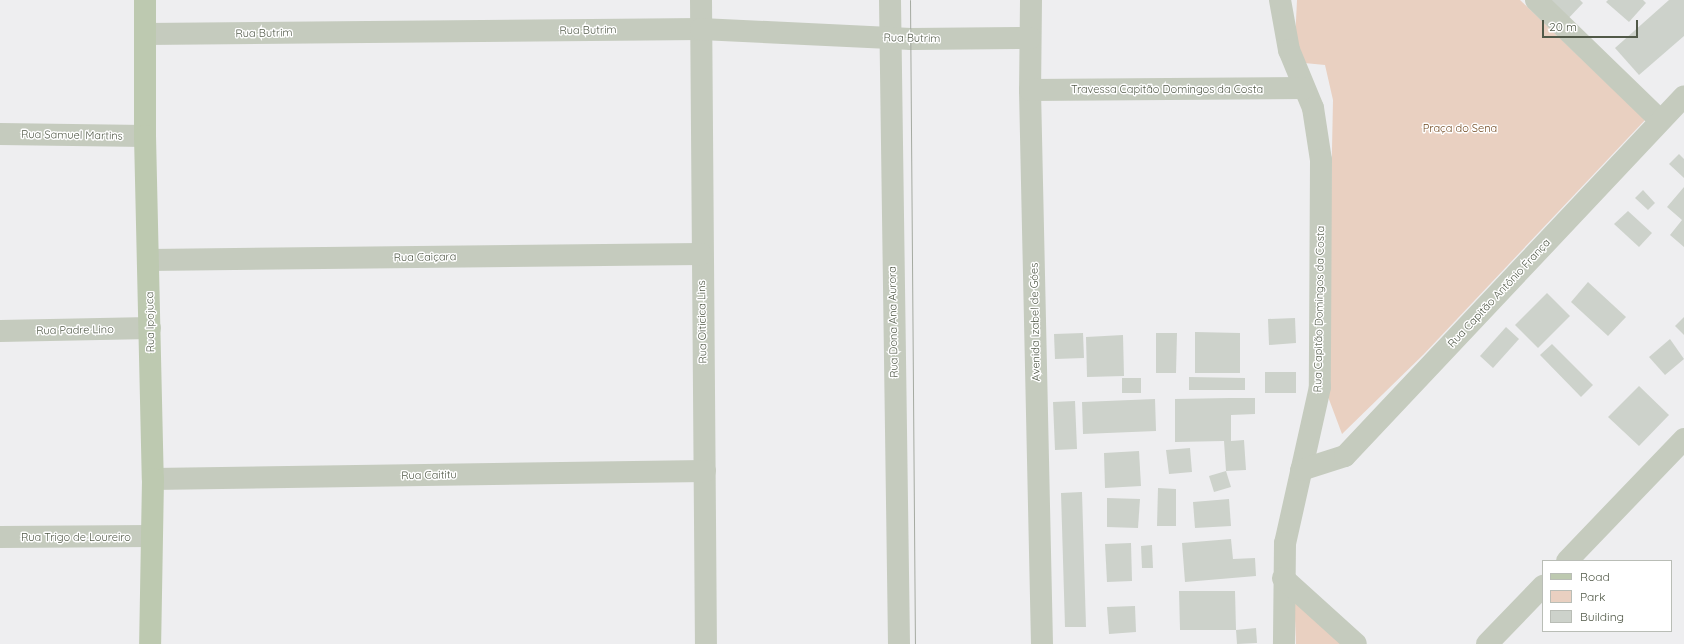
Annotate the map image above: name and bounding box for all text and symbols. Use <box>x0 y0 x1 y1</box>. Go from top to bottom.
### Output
scale bar <box>1544 12 1640 38</box>
text: 20 m <box>1549 19 1577 34</box>
street label: Rua Butrim <box>559 23 617 37</box>
street label: Rua Butrim <box>235 26 293 40</box>
street label: Rua Butrim <box>883 31 941 45</box>
street label: Travessa Capitão Domingos da Costa <box>1071 82 1263 96</box>
park label: Praça do Sena <box>1423 121 1497 135</box>
street label: Rua Samuel Martins <box>21 128 123 142</box>
street label: Rua Capitão Domingos da Costa <box>1311 226 1327 392</box>
street label: Rua Capitão Antônio França <box>1445 236 1553 350</box>
street label: Rua Caiçara <box>394 250 456 264</box>
street label: Avenida Izabel de Góes <box>1027 263 1043 381</box>
street label: Rua Dona Ana Aurora <box>885 266 901 378</box>
street label: Rua Oiticica Lins <box>695 280 709 364</box>
street label: Rua Ipojuca <box>143 291 157 353</box>
street label: Rua Padre Lino <box>36 323 114 337</box>
street label: Rua Caititu <box>401 468 457 482</box>
street label: Rua Trigo de Loureiro <box>21 530 131 544</box>
legend <box>1542 560 1672 632</box>
text: Road <box>1580 569 1610 584</box>
text: Park <box>1580 589 1605 604</box>
text: Building <box>1580 609 1624 624</box>

